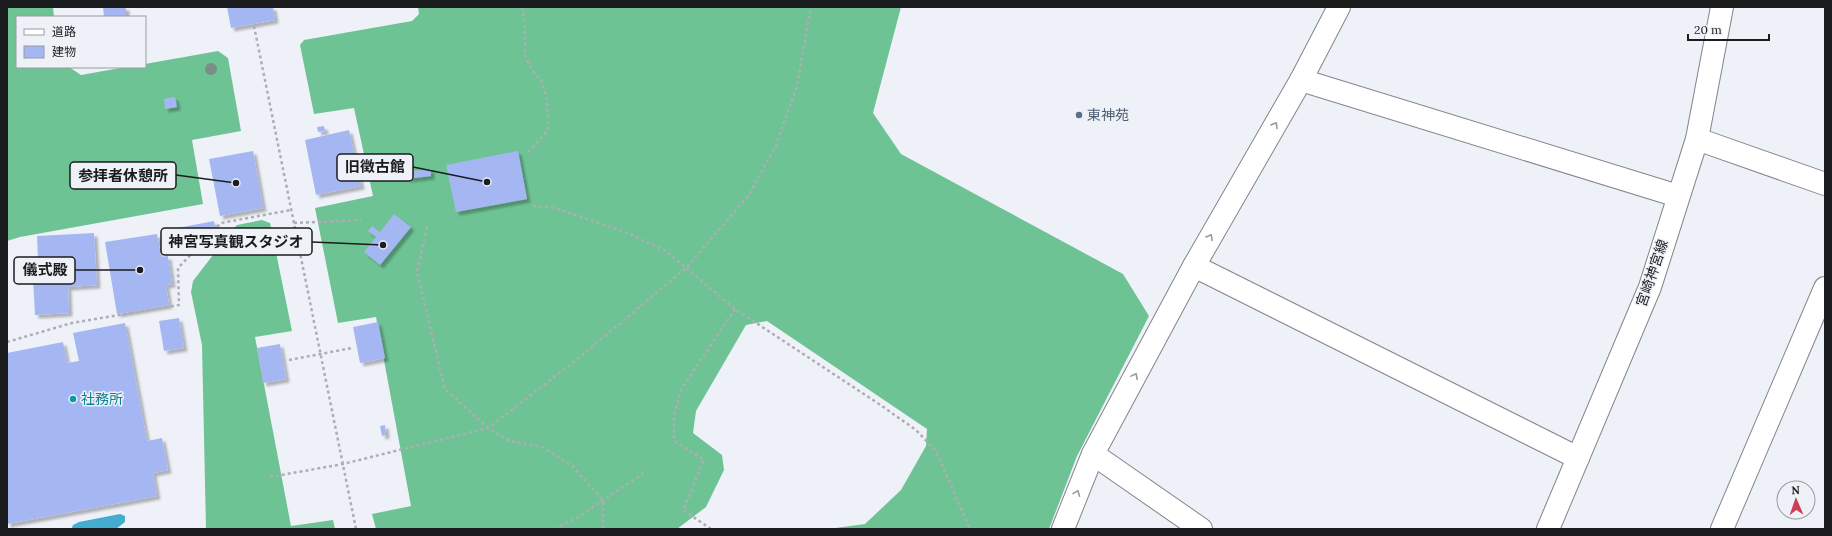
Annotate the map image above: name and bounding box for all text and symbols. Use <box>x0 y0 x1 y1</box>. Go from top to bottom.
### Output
legend <box>16 16 146 68</box>
scale bar <box>1688 16 1769 42</box>
text: 20 m <box>1694 22 1722 37</box>
text: 道路 <box>52 24 76 39</box>
text: 建物 <box>52 44 76 59</box>
place label: 東神苑 <box>1087 106 1129 124</box>
marker: 東神苑 <box>1074 110 1084 120</box>
one-way arrow <box>1271 122 1278 129</box>
callout: 旧徴古館 <box>337 154 413 181</box>
text: 旧徴古館 <box>345 157 405 176</box>
callout: 参拝者休憩所 <box>70 162 176 189</box>
text: 参拝者休憩所 <box>78 166 168 185</box>
callout: 神宮写真観スタジオ <box>161 228 312 255</box>
text: 神宮写真観スタジオ <box>167 232 304 251</box>
one-way arrow <box>1206 234 1213 242</box>
street label: 宮崎神宮線 <box>1632 237 1672 309</box>
callout: 儀式殿 <box>14 257 75 284</box>
text: 儀式殿 <box>22 260 68 279</box>
one-way arrow <box>1130 373 1137 380</box>
place label: 社務所 <box>81 390 123 408</box>
marker: 社務所 <box>68 394 78 404</box>
north arrow <box>1776 480 1816 520</box>
text: N <box>1791 483 1801 497</box>
one-way arrow <box>1073 489 1081 496</box>

